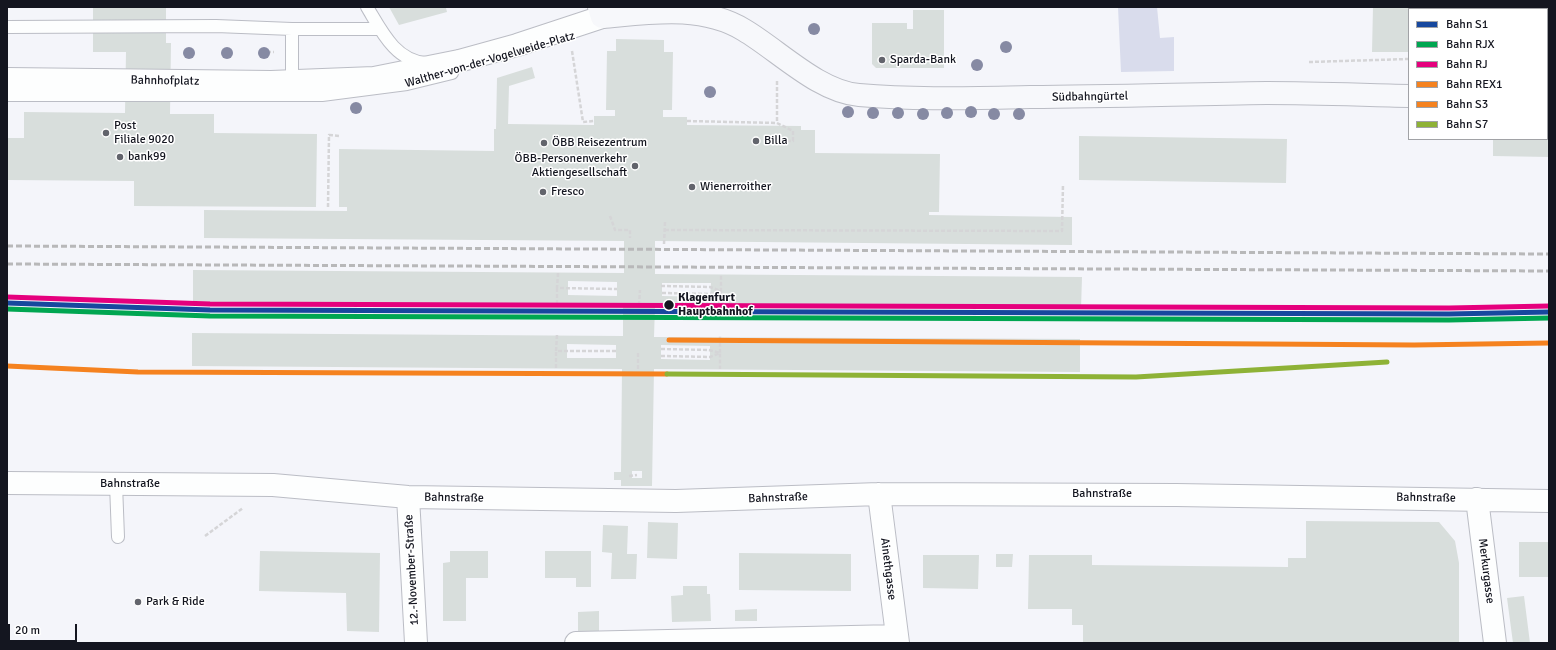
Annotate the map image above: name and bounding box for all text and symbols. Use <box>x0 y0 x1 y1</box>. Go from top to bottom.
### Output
legend <box>1408 8 1548 140</box>
text: Bahn S1 <box>1446 17 1488 32</box>
street label: Walther-von-der-Vogelweide-Platz <box>403 29 577 91</box>
text: Bahn RJX <box>1446 37 1495 52</box>
place label: Sparda-Bank <box>890 53 956 67</box>
marker: Sparda-Bank <box>877 55 887 65</box>
text: Bahn RJ <box>1446 57 1488 72</box>
street label: Bahnhofplatz <box>131 73 199 89</box>
text: Bahn REX1 <box>1446 77 1503 92</box>
street label: Südbahngürtel <box>1052 89 1128 105</box>
text: Bahn S3 <box>1446 97 1488 112</box>
text: Bahn S7 <box>1446 117 1488 132</box>
place label: Post Filiale 9020 <box>114 119 174 147</box>
marker: Post Filiale 9020 <box>101 128 111 138</box>
place label: Billa <box>764 134 788 148</box>
place label: ÖBB Reisezentrum <box>552 136 647 150</box>
marker: Billa <box>751 136 761 146</box>
marker: ÖBB Reisezentrum <box>539 138 549 148</box>
place label: bank99 <box>128 150 166 164</box>
marker: bank99 <box>115 152 125 162</box>
place label: ÖBB-Personenverkehr Aktiengesellschaft <box>515 152 627 180</box>
marker: ÖBB-Personenverkehr Aktiengesellschaft <box>630 161 640 171</box>
place label: Wienerroither <box>700 180 771 194</box>
marker: Wienerroither <box>687 182 697 192</box>
place label: Fresco <box>551 185 584 199</box>
marker: Fresco <box>538 187 548 197</box>
place label: Klagenfurt Hauptbahnhof <box>678 291 753 319</box>
marker: Klagenfurt Hauptbahnhof <box>662 298 676 312</box>
street label: Bahnstraße <box>100 477 160 491</box>
street label: Bahnstraße <box>1072 487 1132 501</box>
street label: Bahnstraße <box>424 490 484 506</box>
street label: Bahnstraße <box>748 490 808 506</box>
street label: Bahnstraße <box>1396 490 1456 506</box>
street label: 12.-November-Straße <box>402 514 422 626</box>
street label: Ainethgasse <box>877 537 899 601</box>
street label: Merkurgasse <box>1475 538 1497 604</box>
place label: Park & Ride <box>146 595 205 609</box>
marker: Park & Ride <box>133 597 143 607</box>
scale bar <box>10 616 79 642</box>
text: 20 m <box>15 623 40 638</box>

